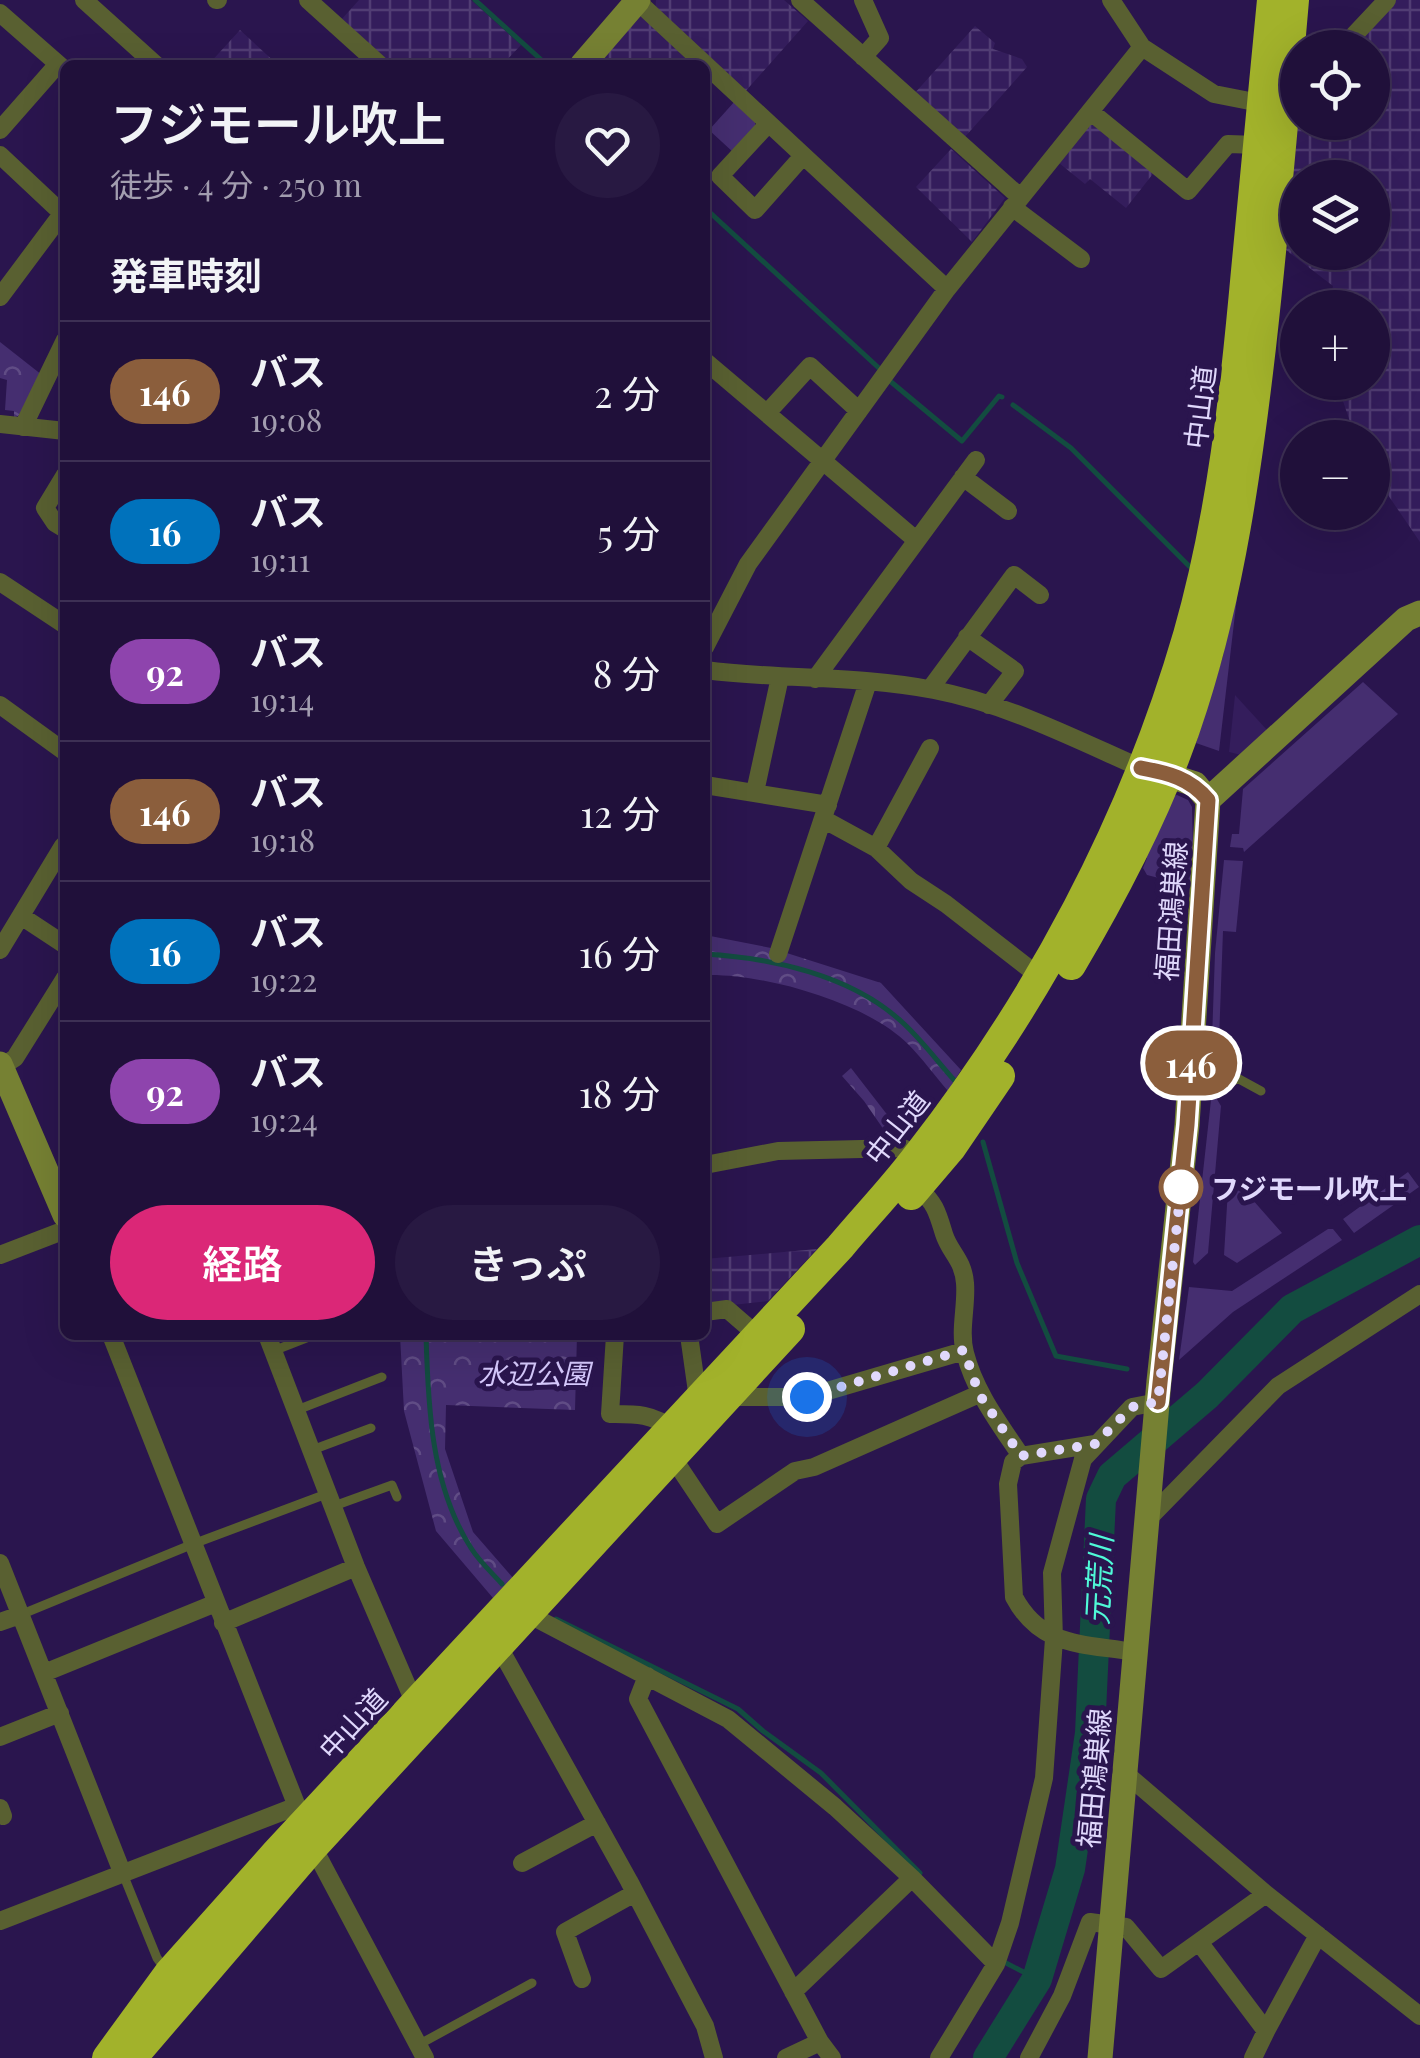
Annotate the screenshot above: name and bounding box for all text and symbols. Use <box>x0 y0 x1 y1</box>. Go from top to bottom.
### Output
map controls <box>1280 30 1390 530</box>
button: locate <box>1280 30 1390 140</box>
text: フジモール吹上 <box>110 90 446 154</box>
button: heart <box>555 93 660 198</box>
button: layers <box>1280 160 1390 270</box>
text: 徒歩 · 4 分 · 250 m <box>110 162 362 205</box>
text: 発車時刻 <box>110 249 262 300</box>
button: + <box>1280 290 1390 400</box>
text: バス <box>250 345 326 396</box>
street label: 中山道 <box>1176 363 1222 451</box>
text: 2 分 <box>594 367 660 418</box>
text: 146 <box>139 368 191 415</box>
text: 19:08 <box>250 397 322 440</box>
button: − <box>1280 420 1390 530</box>
text: バス <box>250 485 326 536</box>
text: 5 分 <box>597 507 660 558</box>
text: 16 <box>148 508 182 555</box>
text: 19:11 <box>250 537 310 580</box>
text: バス <box>250 625 326 676</box>
text: 8 分 <box>593 647 660 698</box>
text: 92 <box>146 648 184 695</box>
text: 19:14 <box>250 677 314 720</box>
text: バス <box>250 765 326 816</box>
text: 12 分 <box>580 787 660 838</box>
text: 146 <box>139 788 191 835</box>
text: 19:18 <box>250 817 315 860</box>
street label: 福田鴻巣線 <box>1147 840 1193 982</box>
text: バス <box>250 905 326 956</box>
text: 16 分 <box>579 927 660 978</box>
text: 16 <box>148 928 182 975</box>
text: 19:22 <box>250 957 317 1000</box>
line badge: 146 <box>1134 1030 1248 1096</box>
text: 146 <box>1165 1040 1217 1087</box>
text: バス <box>250 1045 326 1096</box>
text: 18 分 <box>579 1067 660 1118</box>
text: 92 <box>146 1068 184 1115</box>
street label: 中山道 <box>856 1083 936 1171</box>
text: 19:24 <box>250 1097 318 1140</box>
marker: フジモール吹上 <box>1160 1166 1202 1208</box>
place label: フジモール吹上 <box>1211 1169 1407 1206</box>
button: 経路 <box>110 1205 375 1320</box>
button: きっぷ <box>395 1205 660 1320</box>
park label: 水辺公園 <box>478 1354 594 1391</box>
your location <box>782 1372 832 1422</box>
water label: 元荒川 <box>1076 1531 1120 1626</box>
street label: 中山道 <box>310 1680 394 1766</box>
street label: 福田鴻巣線 <box>1068 1707 1118 1849</box>

